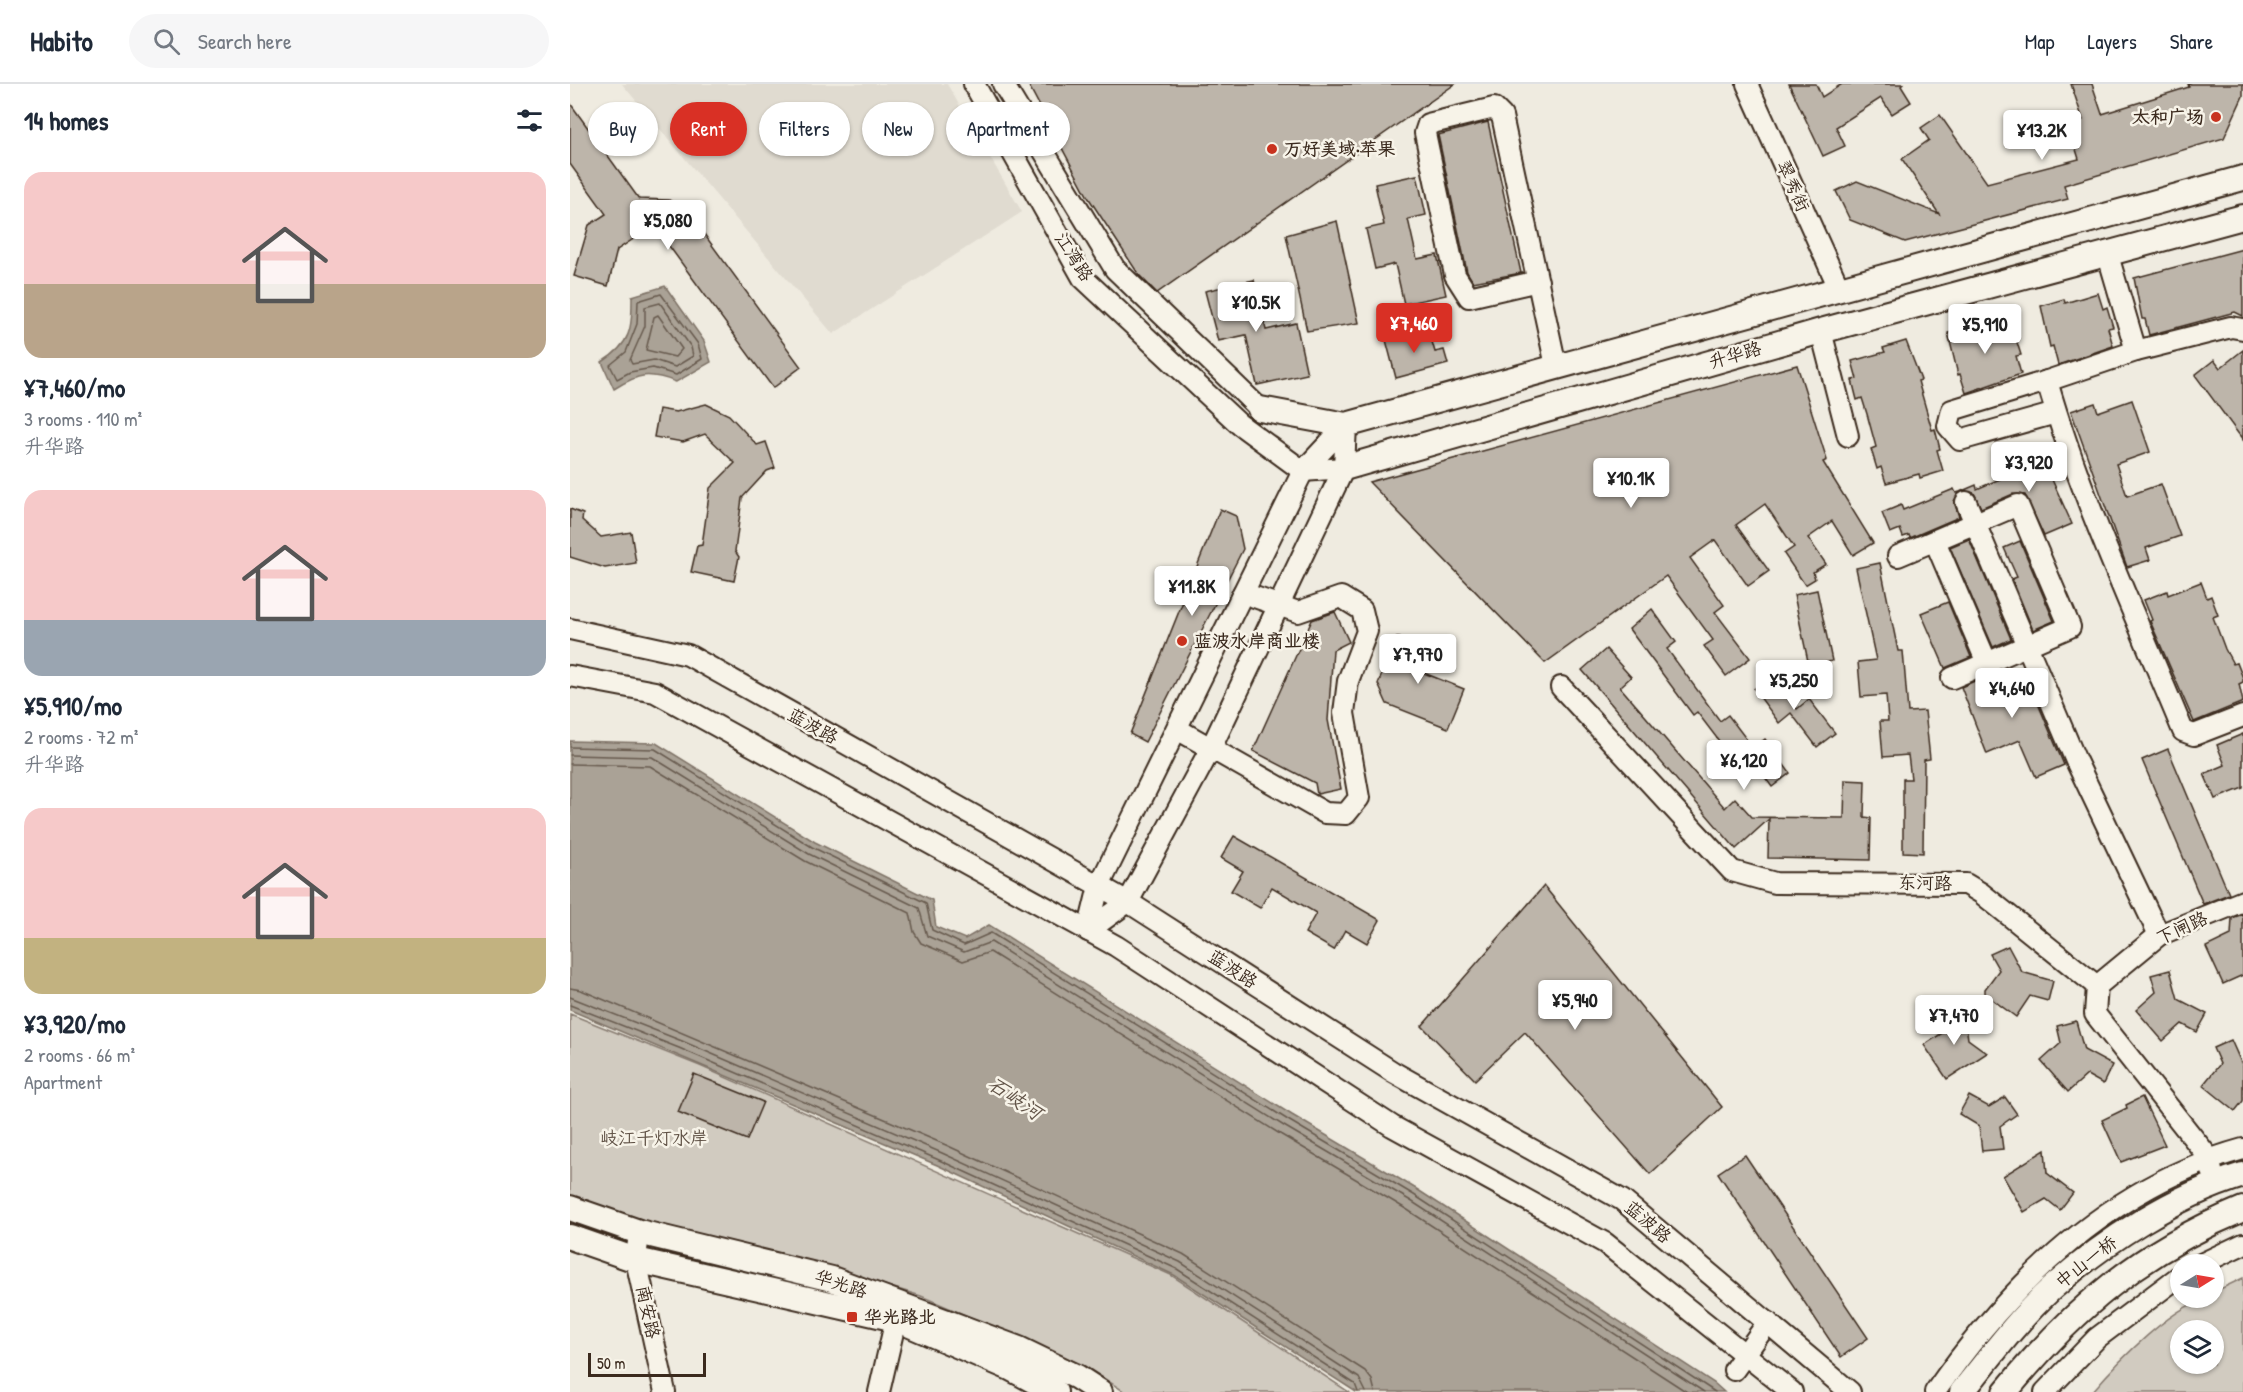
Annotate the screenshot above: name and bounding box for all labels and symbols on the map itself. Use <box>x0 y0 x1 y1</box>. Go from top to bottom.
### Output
place label: 太和广场 <box>2132 104 2204 129</box>
pin: ¥13.2K <box>1993 110 2091 161</box>
marker: 太和广场 <box>2209 110 2223 124</box>
place label: 万好美域·苹果 <box>1284 136 1396 161</box>
marker: 万好美域·苹果 <box>1265 142 1279 156</box>
street label: 翠秀街 <box>1771 156 1816 216</box>
pin: ¥5,080 <box>619 200 717 251</box>
street label: 江湾路 <box>1049 227 1100 286</box>
pin: ¥10.5K <box>1207 282 1305 333</box>
pin: ¥7,460 <box>1365 303 1463 354</box>
pin: ¥5,910 <box>1936 304 2034 355</box>
street label: 升华路 <box>1705 335 1764 374</box>
pin: ¥3,920 <box>1980 442 2078 493</box>
pin: ¥10.1K <box>1582 458 1680 509</box>
pin: ¥11.8K <box>1143 566 1241 617</box>
place label: 蓝波水岸商业楼 <box>1194 628 1320 653</box>
marker: 蓝波水岸商业楼 <box>1175 634 1189 648</box>
pin: ¥7,970 <box>1369 634 1467 685</box>
pin: ¥5,250 <box>1745 660 1843 711</box>
pin: ¥4,640 <box>1963 668 2061 719</box>
street label: 蓝波路 <box>784 702 843 750</box>
pin: ¥6,120 <box>1695 740 1793 791</box>
street label: 东河路 <box>1898 870 1952 895</box>
street label: 下闸路 <box>2152 905 2212 950</box>
street label: 蓝波路 <box>1204 943 1263 994</box>
pin: ¥5,940 <box>1526 980 1624 1031</box>
pin: ¥7,470 <box>1905 995 2003 1046</box>
water label: 石岐河 <box>983 1070 1050 1127</box>
park label: 岐江千灯水岸 <box>600 1125 708 1150</box>
street label: 蓝波路 <box>1620 1195 1677 1249</box>
street label: 中山一桥 <box>2050 1230 2122 1294</box>
north arrow <box>2170 1254 2224 1308</box>
street label: 华光路 <box>812 1263 871 1304</box>
street label: 南安路 <box>631 1283 666 1341</box>
place label: 华光路北 <box>864 1304 936 1329</box>
marker: 华光路北 <box>845 1310 859 1324</box>
scale bar <box>588 1350 706 1378</box>

